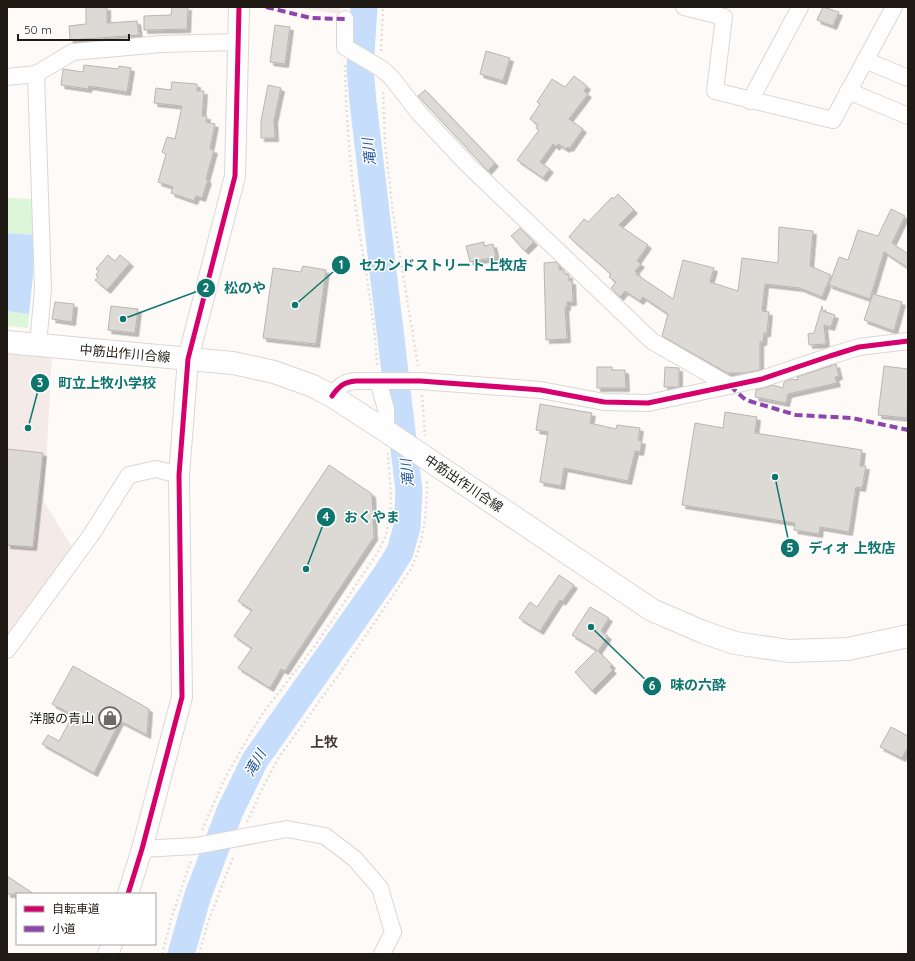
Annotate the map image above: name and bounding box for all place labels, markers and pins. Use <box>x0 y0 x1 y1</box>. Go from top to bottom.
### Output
callout: セカンドストリート上牧店 <box>331 252 535 278</box>
callout: 松のや <box>196 275 274 301</box>
callout: 町立上牧小学校 <box>30 370 164 396</box>
callout: おくやま <box>316 504 408 530</box>
callout: ディオ 上牧店 <box>780 535 904 561</box>
callout: 味の六酔 <box>642 673 734 699</box>
shop icon: 洋服の青山 <box>97 705 123 731</box>
place label: 洋服の青山 <box>29 710 94 726</box>

